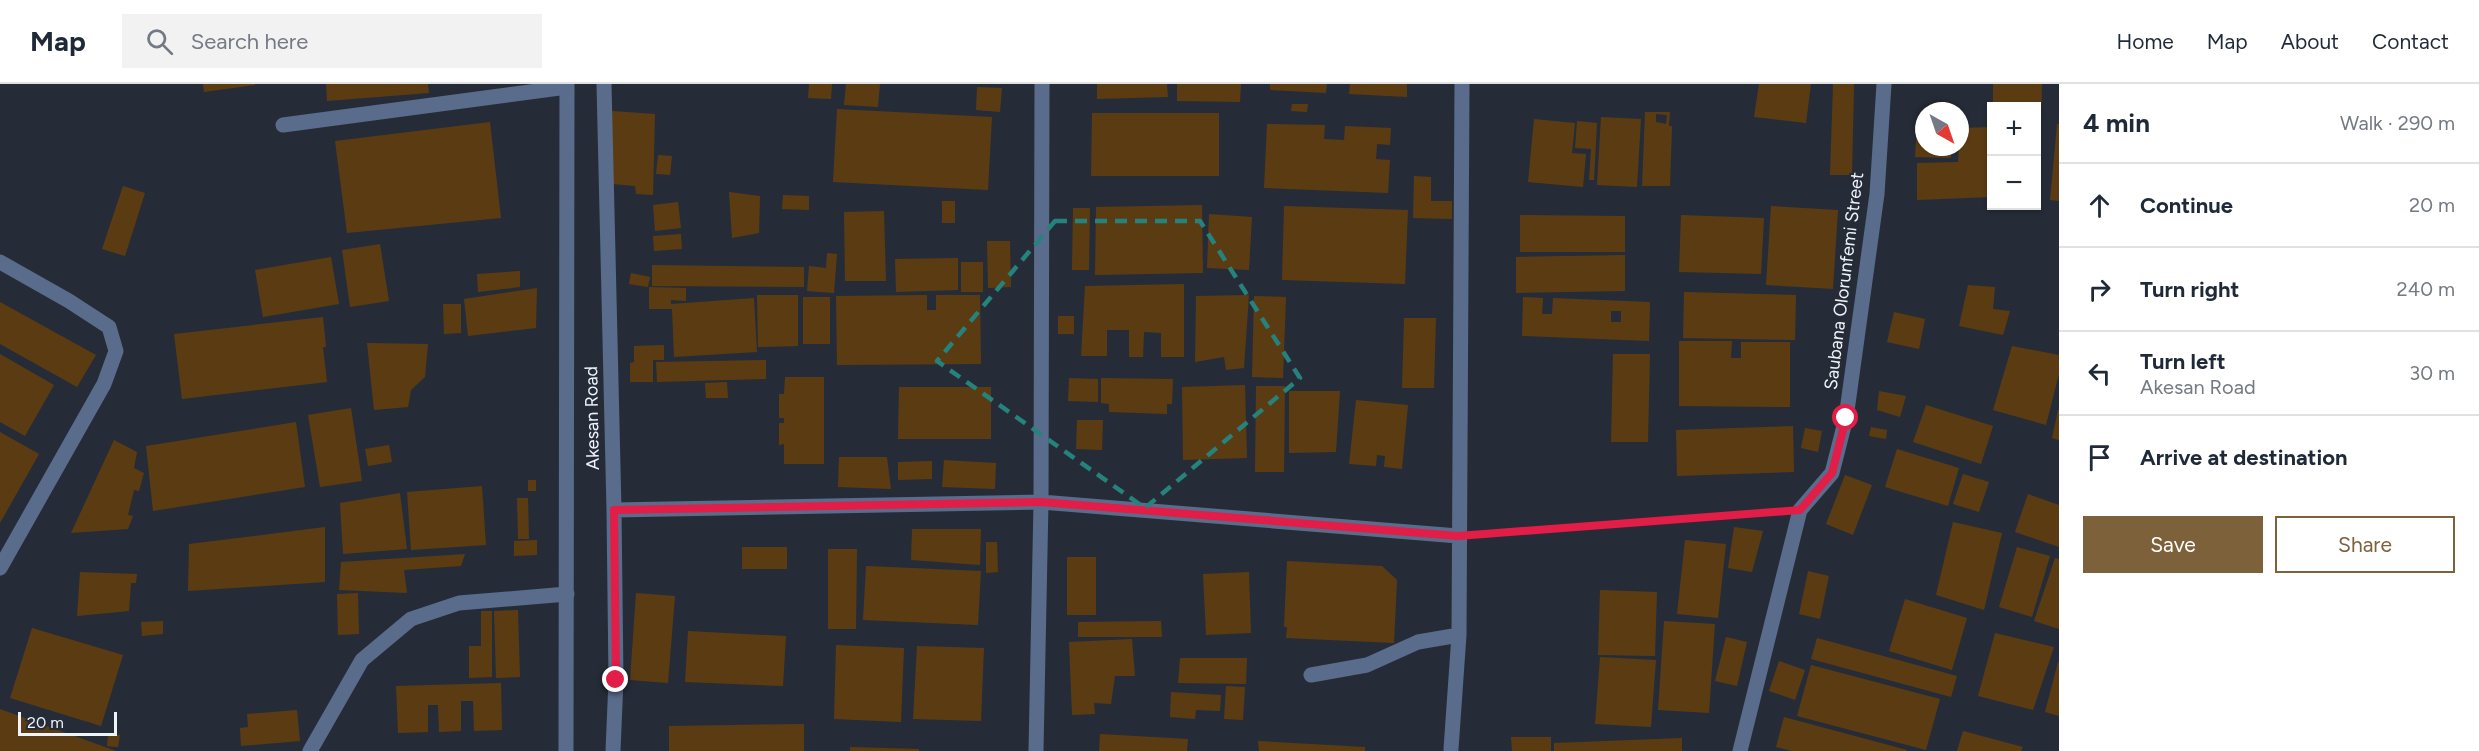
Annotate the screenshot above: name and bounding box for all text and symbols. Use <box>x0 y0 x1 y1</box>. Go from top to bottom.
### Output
search box <box>122 14 542 68</box>
text: Map <box>30 24 86 58</box>
icon: search <box>143 25 176 58</box>
text: Search here <box>191 28 308 55</box>
text: Home <box>2117 29 2174 54</box>
text: Map <box>2207 29 2248 54</box>
text: About <box>2281 29 2339 54</box>
text: Contact <box>2372 29 2449 54</box>
north arrow <box>1915 102 1969 156</box>
map controls <box>1987 102 2041 210</box>
button: + <box>1987 102 2041 156</box>
text: 4 min <box>2083 107 2150 139</box>
text: Walk · 290 m <box>2340 111 2455 135</box>
button: − <box>1987 156 2041 210</box>
street label: Saubana Olorunfemi Street <box>1820 171 1868 391</box>
icon: ahead <box>2083 189 2116 222</box>
text: Continue <box>2140 192 2233 219</box>
text: 20 m <box>2409 193 2455 217</box>
icon: right <box>2083 273 2116 306</box>
text: Turn right <box>2140 276 2239 303</box>
text: 240 m <box>2397 277 2455 301</box>
text: Turn left <box>2140 348 2226 375</box>
icon: left <box>2083 357 2116 390</box>
text: 30 m <box>2409 361 2455 385</box>
street label: Akesan Road <box>580 366 604 470</box>
text: Akesan Road <box>2140 375 2256 399</box>
route start <box>1832 404 1858 430</box>
icon: arrive <box>2083 441 2116 474</box>
text: Arrive at destination <box>2140 444 2348 471</box>
button: Save <box>2083 516 2263 573</box>
button: Share <box>2275 516 2455 573</box>
route end <box>602 666 628 692</box>
scale bar <box>18 709 117 736</box>
text: 20 m <box>27 713 64 732</box>

